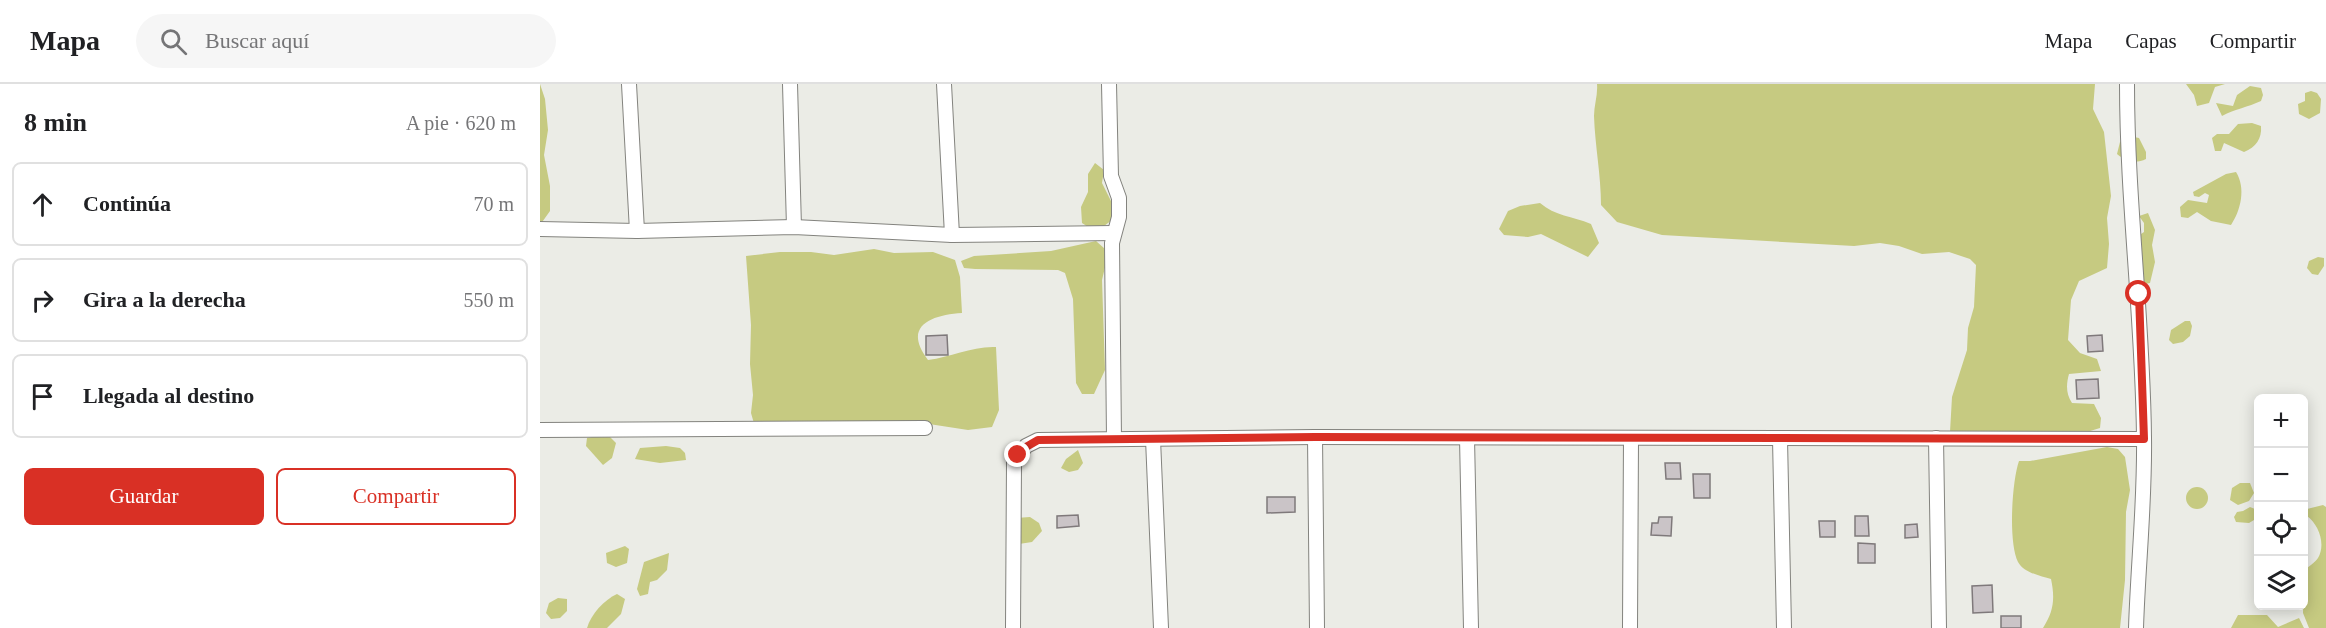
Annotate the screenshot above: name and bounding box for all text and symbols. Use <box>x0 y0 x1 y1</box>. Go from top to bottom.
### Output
search box <box>136 14 556 68</box>
text: Mapa <box>30 25 100 56</box>
icon: search <box>157 25 190 58</box>
text: Buscar aquí <box>205 28 309 53</box>
text: Mapa <box>2045 29 2092 53</box>
text: Capas <box>2125 29 2177 53</box>
text: Compartir <box>2210 29 2296 53</box>
text: 8 min <box>24 108 87 137</box>
text: A pie · 620 m <box>406 112 516 134</box>
icon: ahead <box>26 188 59 221</box>
text: Continúa <box>83 191 171 216</box>
text: 70 m <box>473 193 514 215</box>
route start <box>2125 280 2151 306</box>
icon: right <box>26 284 59 317</box>
text: Gira a la derecha <box>83 287 246 312</box>
text: 550 m <box>463 289 514 311</box>
icon: arrive <box>26 380 59 413</box>
text: Llegada al destino <box>83 383 254 408</box>
map controls <box>2254 394 2308 610</box>
button: + <box>2254 394 2308 448</box>
route end <box>1004 441 1030 467</box>
button: − <box>2254 448 2308 502</box>
button: Guardar <box>24 468 264 525</box>
button: Compartir <box>276 468 516 525</box>
button: locate <box>2254 502 2308 556</box>
button: layers <box>2254 556 2308 610</box>

